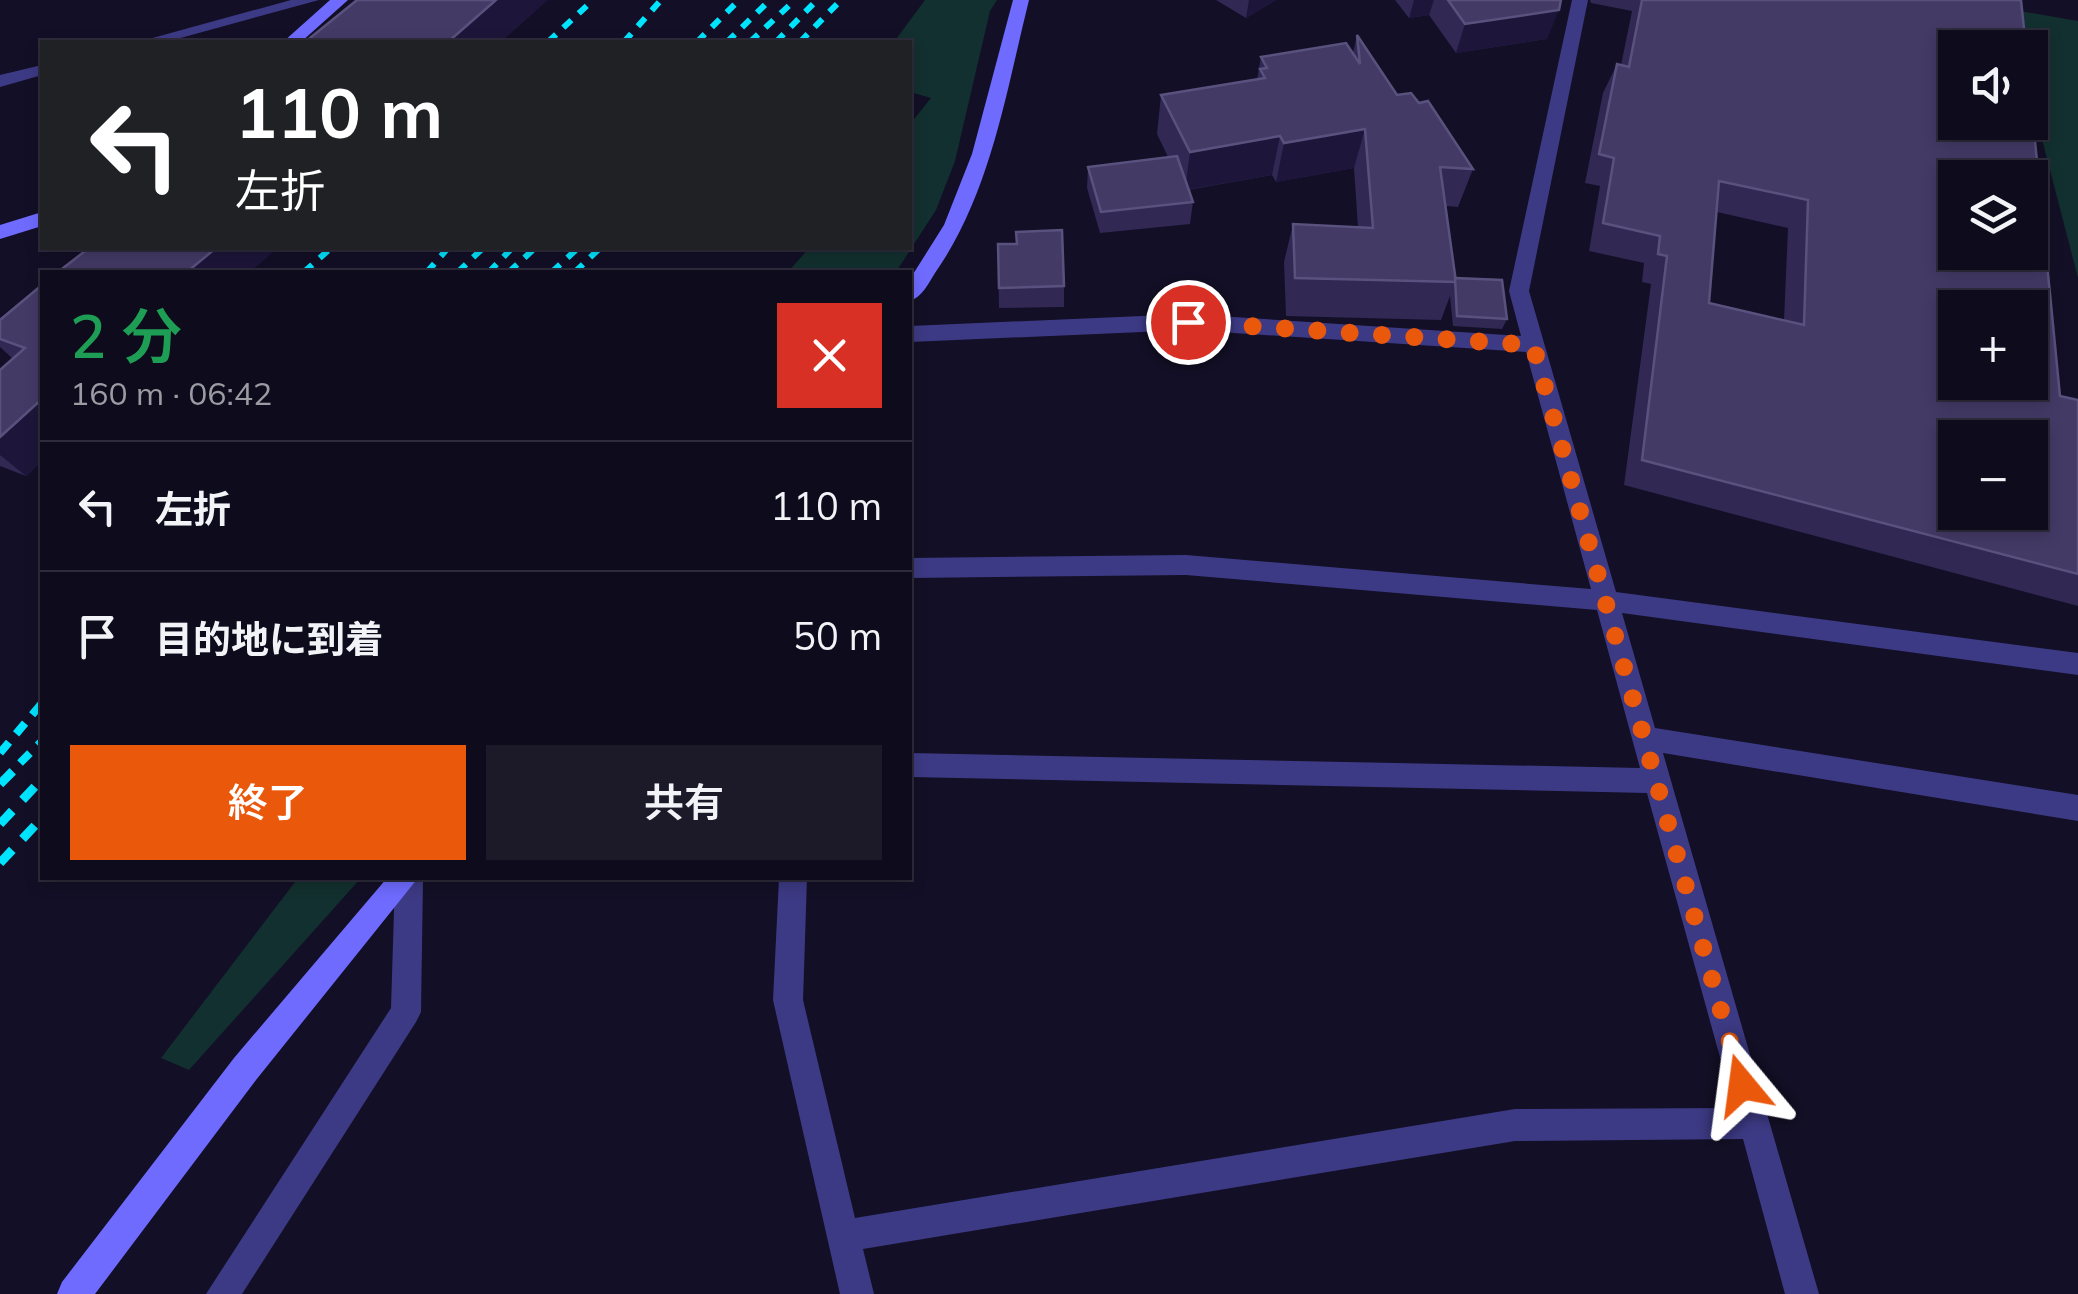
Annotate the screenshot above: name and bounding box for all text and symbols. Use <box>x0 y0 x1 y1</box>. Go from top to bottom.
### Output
map controls <box>1938 30 2048 530</box>
button: sound <box>1938 30 2048 140</box>
text: 110 m <box>235 68 443 156</box>
icon: left <box>70 80 200 210</box>
button: layers <box>1938 160 2048 270</box>
text: 左折 <box>235 162 325 218</box>
pin <box>1146 280 1231 365</box>
button: + <box>1938 290 2048 400</box>
icon: arrive <box>1161 295 1216 350</box>
text: 2 分 <box>70 298 182 373</box>
button: close <box>777 303 882 408</box>
text: 160 m · 06:42 <box>70 373 272 413</box>
button: − <box>1938 420 2048 530</box>
icon: left <box>70 479 125 534</box>
text: 110 m <box>770 482 882 530</box>
text: 左折 <box>155 485 231 533</box>
icon: arrive <box>70 609 125 664</box>
text: 50 m <box>793 612 882 660</box>
text: 目的地に到着 <box>155 615 383 663</box>
button: 終了 <box>70 745 466 860</box>
button: 共有 <box>486 745 882 860</box>
position arrow <box>1690 1033 1794 1137</box>

